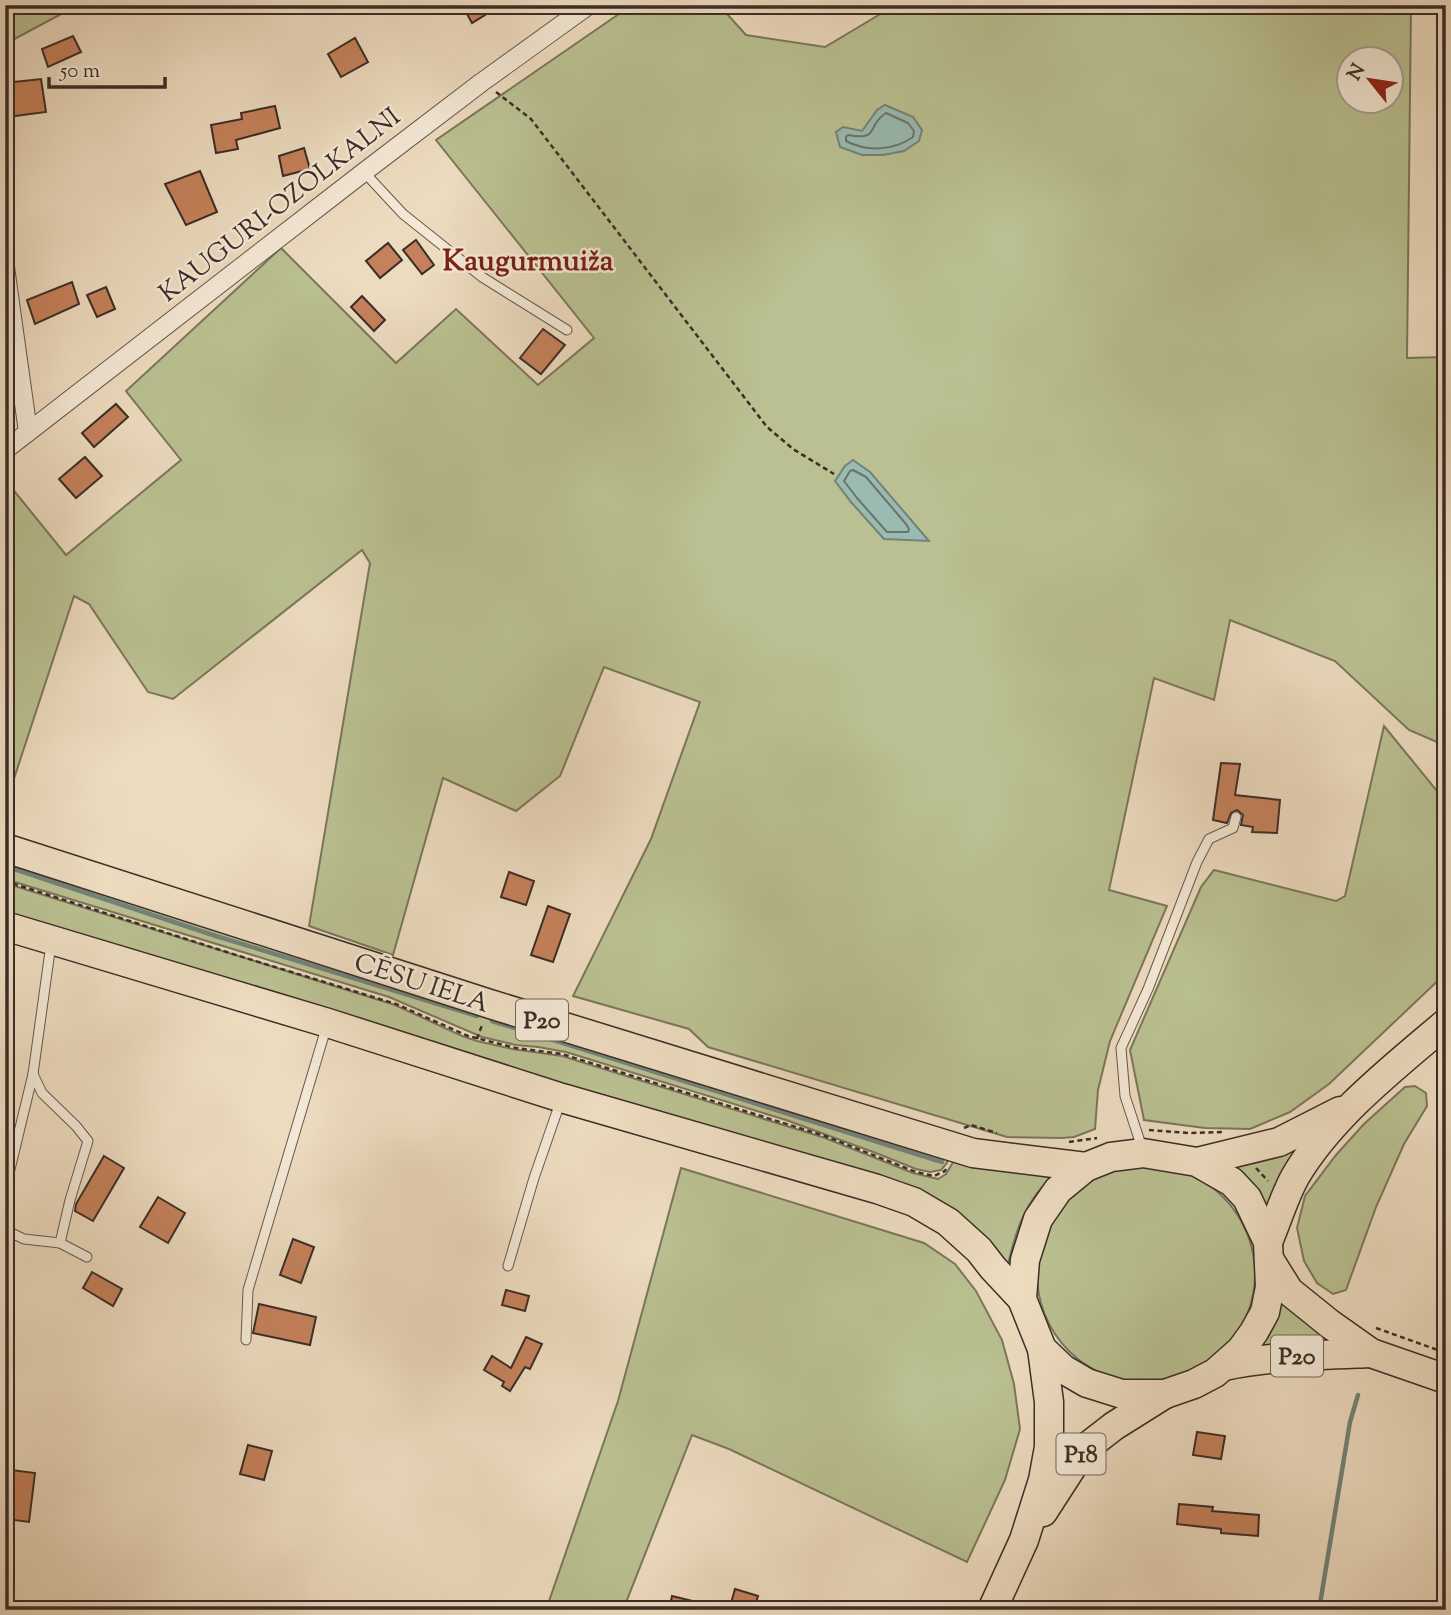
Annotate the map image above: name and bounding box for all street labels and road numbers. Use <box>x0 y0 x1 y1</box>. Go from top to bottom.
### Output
street label: KAUGURI-OZOLKALNI <box>152 99 410 312</box>
street label: CĒSU IELA <box>349 945 493 1024</box>
road number: P20 <box>516 1000 568 1040</box>
road number: P20 <box>1271 1336 1323 1376</box>
road number: P18 <box>1056 1434 1106 1474</box>

